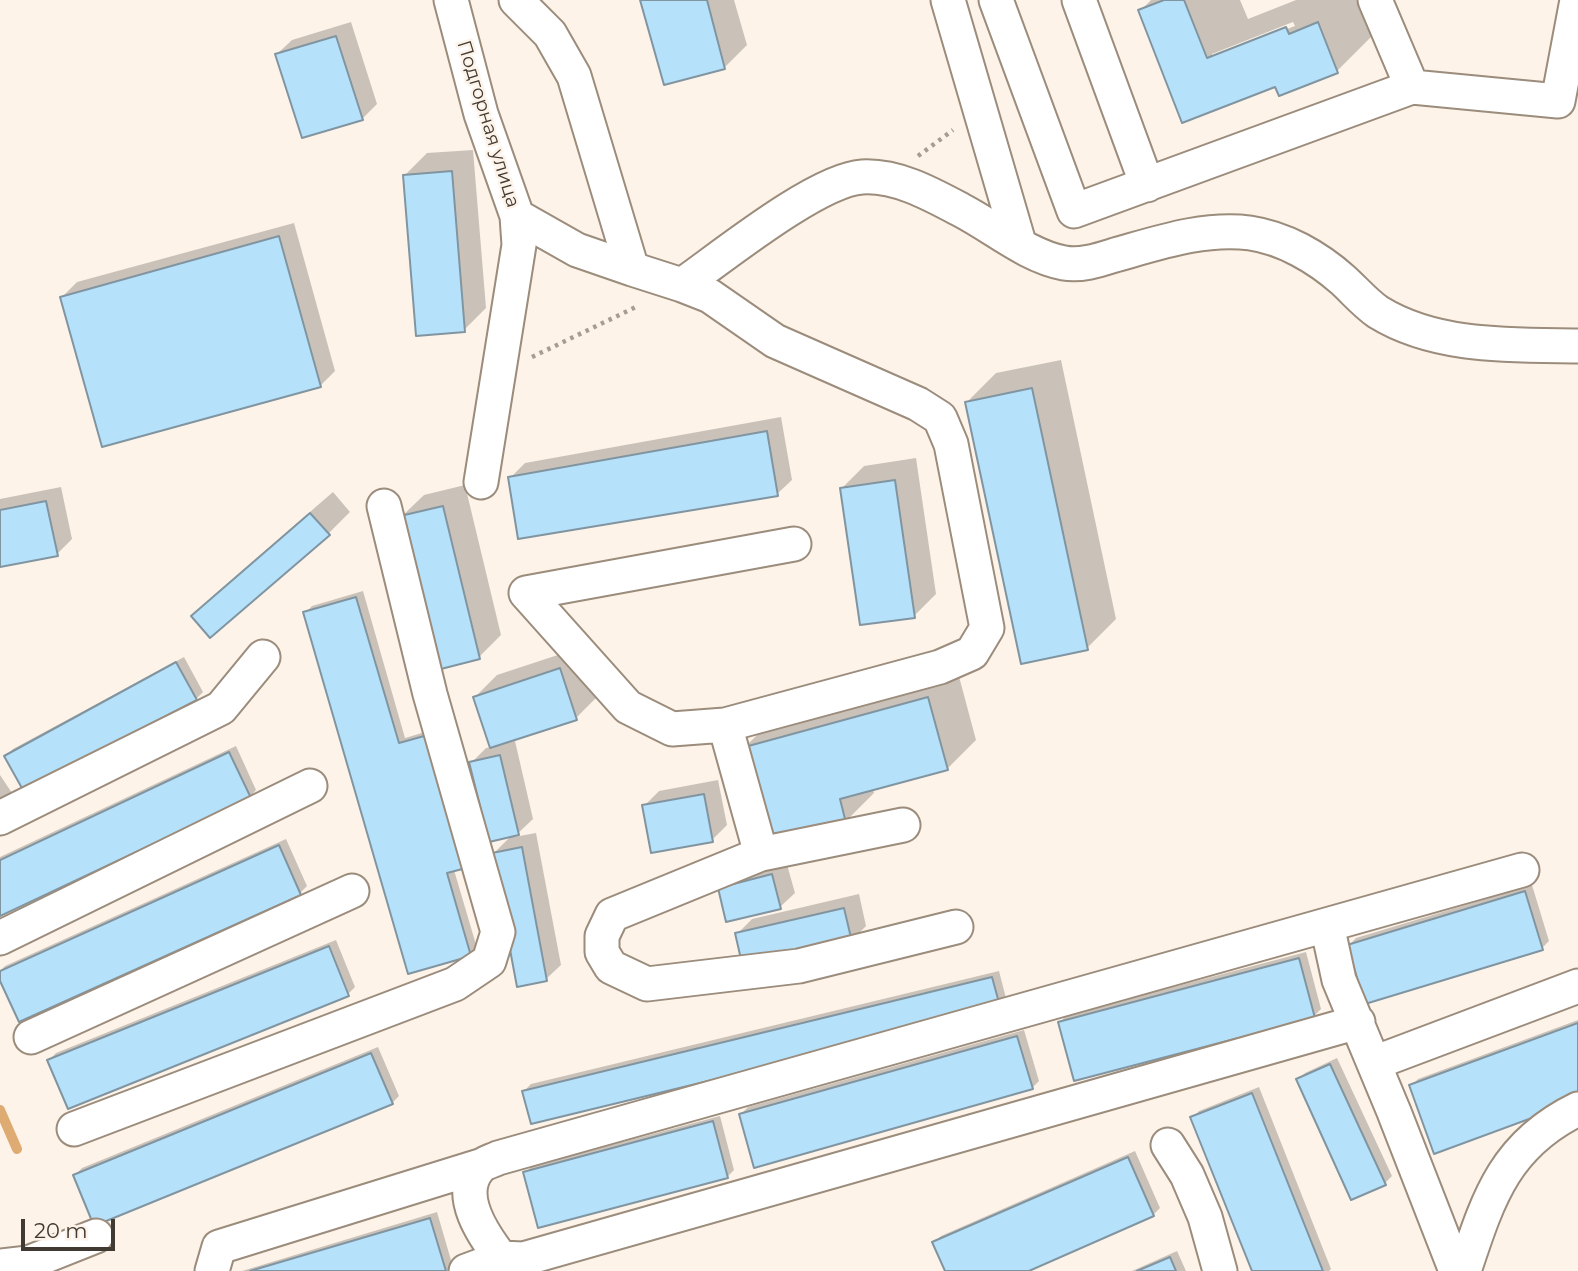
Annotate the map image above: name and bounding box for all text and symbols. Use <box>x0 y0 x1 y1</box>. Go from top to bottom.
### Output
street label: Подгорная улица <box>452 38 524 210</box>
scale bar <box>24 1204 119 1248</box>
text: 20 m <box>34 1218 88 1243</box>

